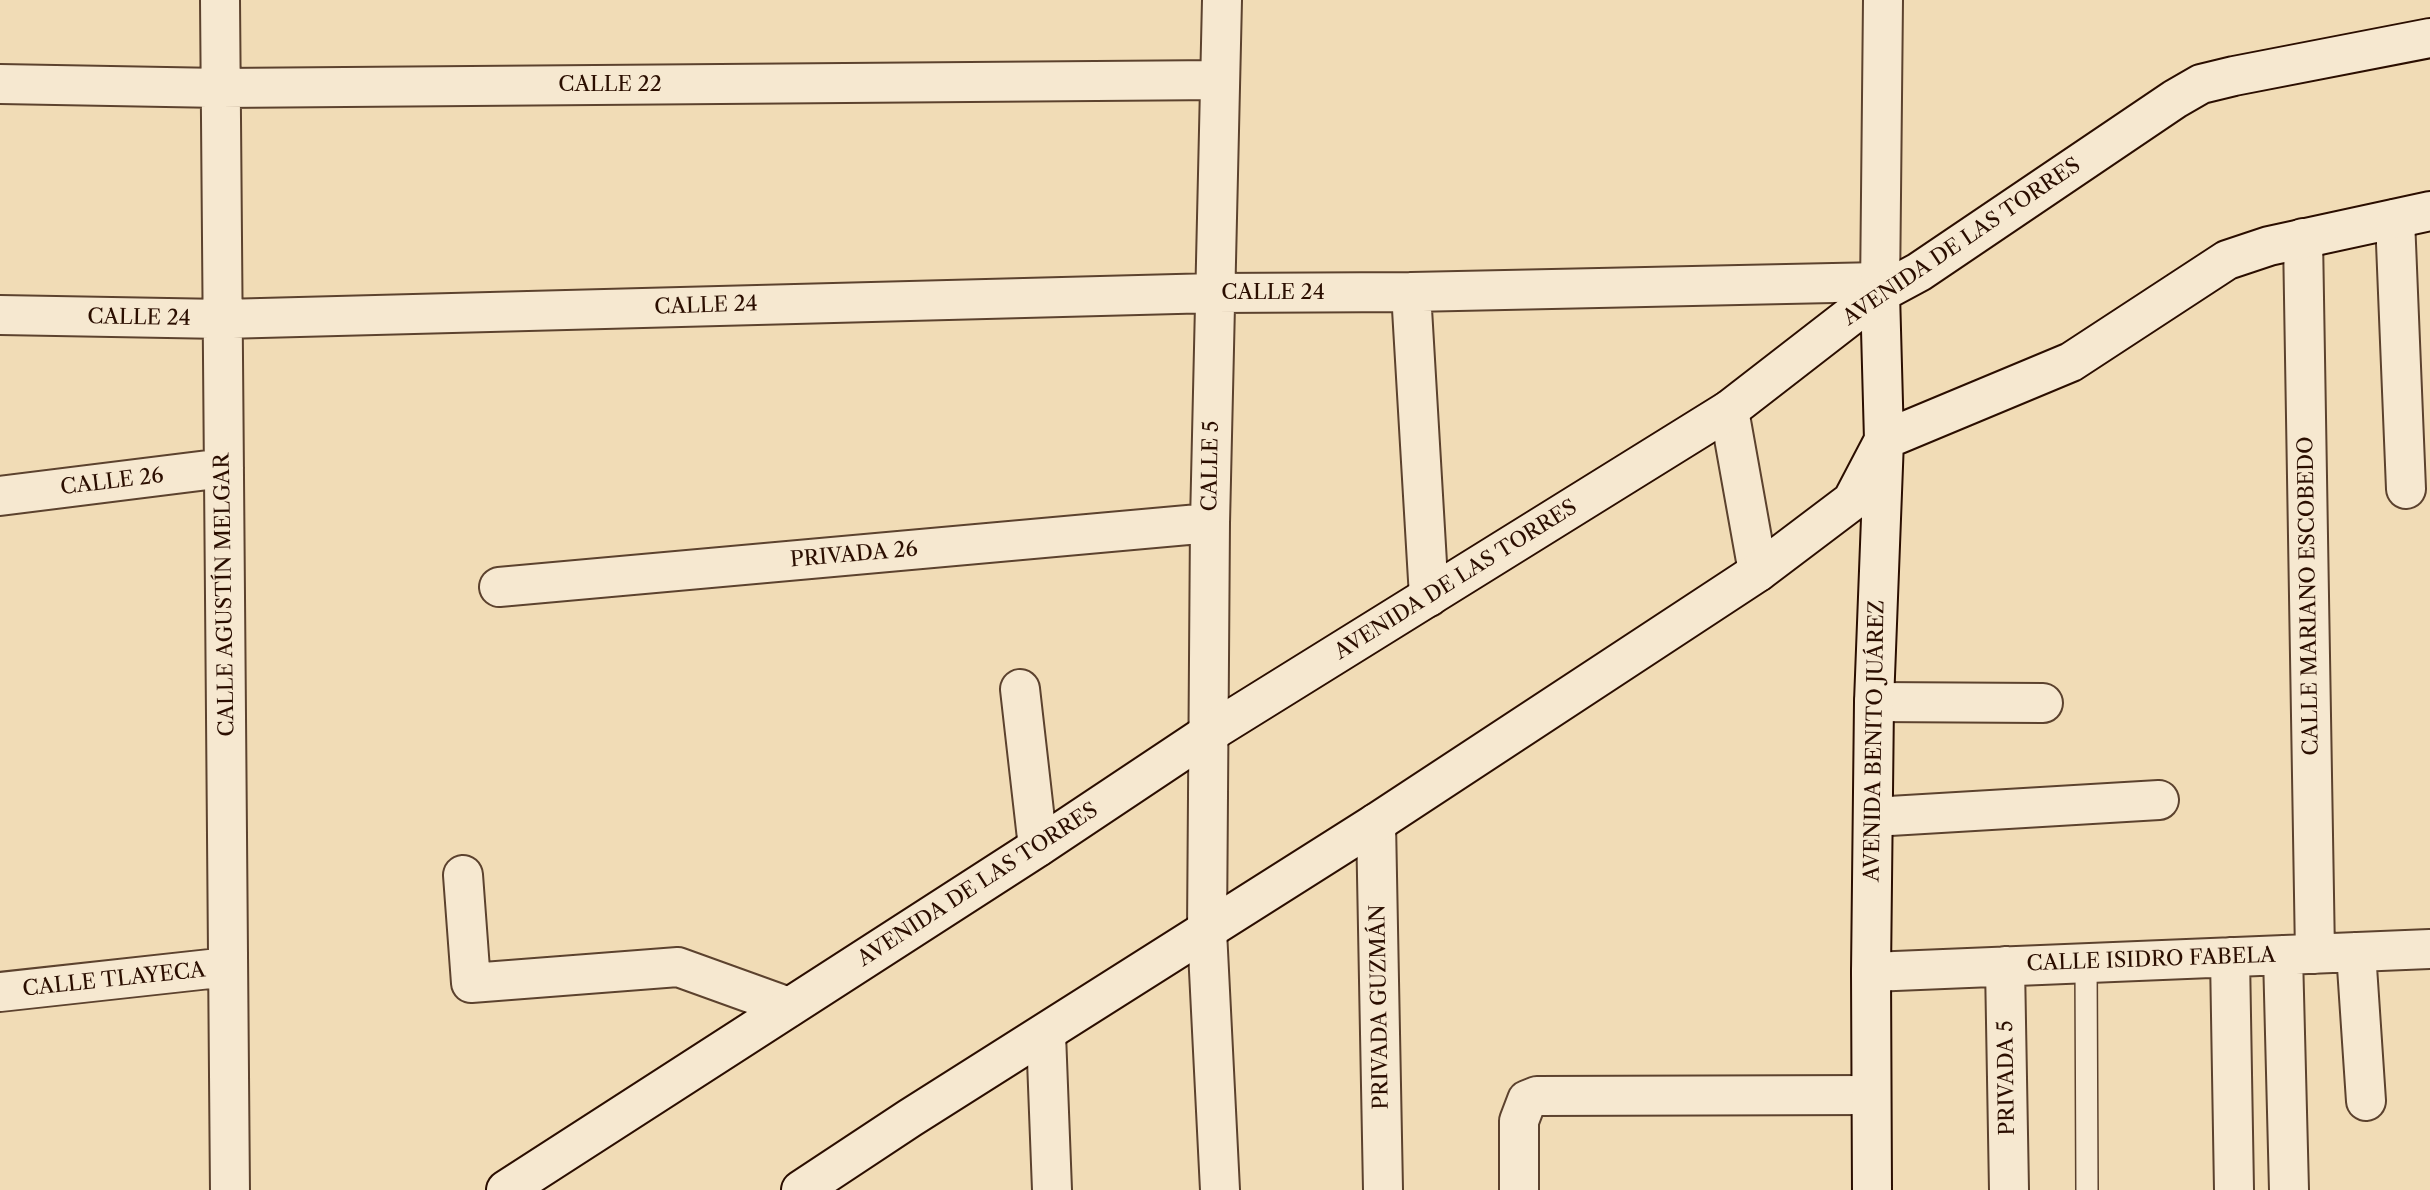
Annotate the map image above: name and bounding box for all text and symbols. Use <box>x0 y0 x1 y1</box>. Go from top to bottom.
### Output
street label: CALLE 22 <box>558 72 662 98</box>
street label: AVENIDA DE LAS TORRES <box>1838 153 2086 331</box>
street label: CALLE 24 <box>1221 280 1325 306</box>
street label: CALLE 24 <box>654 292 758 320</box>
street label: CALLE 24 <box>87 304 191 332</box>
street label: CALLE 5 <box>1198 420 1224 512</box>
street label: CALLE MARIANO ESCOBEDO <box>2294 436 2324 756</box>
street label: CALLE AGUSTÍN MELGAR <box>210 453 240 737</box>
street label: CALLE 26 <box>59 463 165 501</box>
street label: AVENIDA DE LAS TORRES <box>1330 495 1582 665</box>
street label: PRIVADA 26 <box>789 537 919 573</box>
street label: AVENIDA BENITO JUÁREZ <box>1860 600 1890 882</box>
street label: AVENIDA DE LAS TORRES <box>853 798 1103 972</box>
street label: PRIVADA GUZMÁN <box>1366 904 1394 1110</box>
street label: CALLE ISIDRO FABELA <box>2026 943 2276 977</box>
street label: CALLE TLAYECA <box>21 958 207 1002</box>
street label: PRIVADA 5 <box>1993 1020 2021 1136</box>

